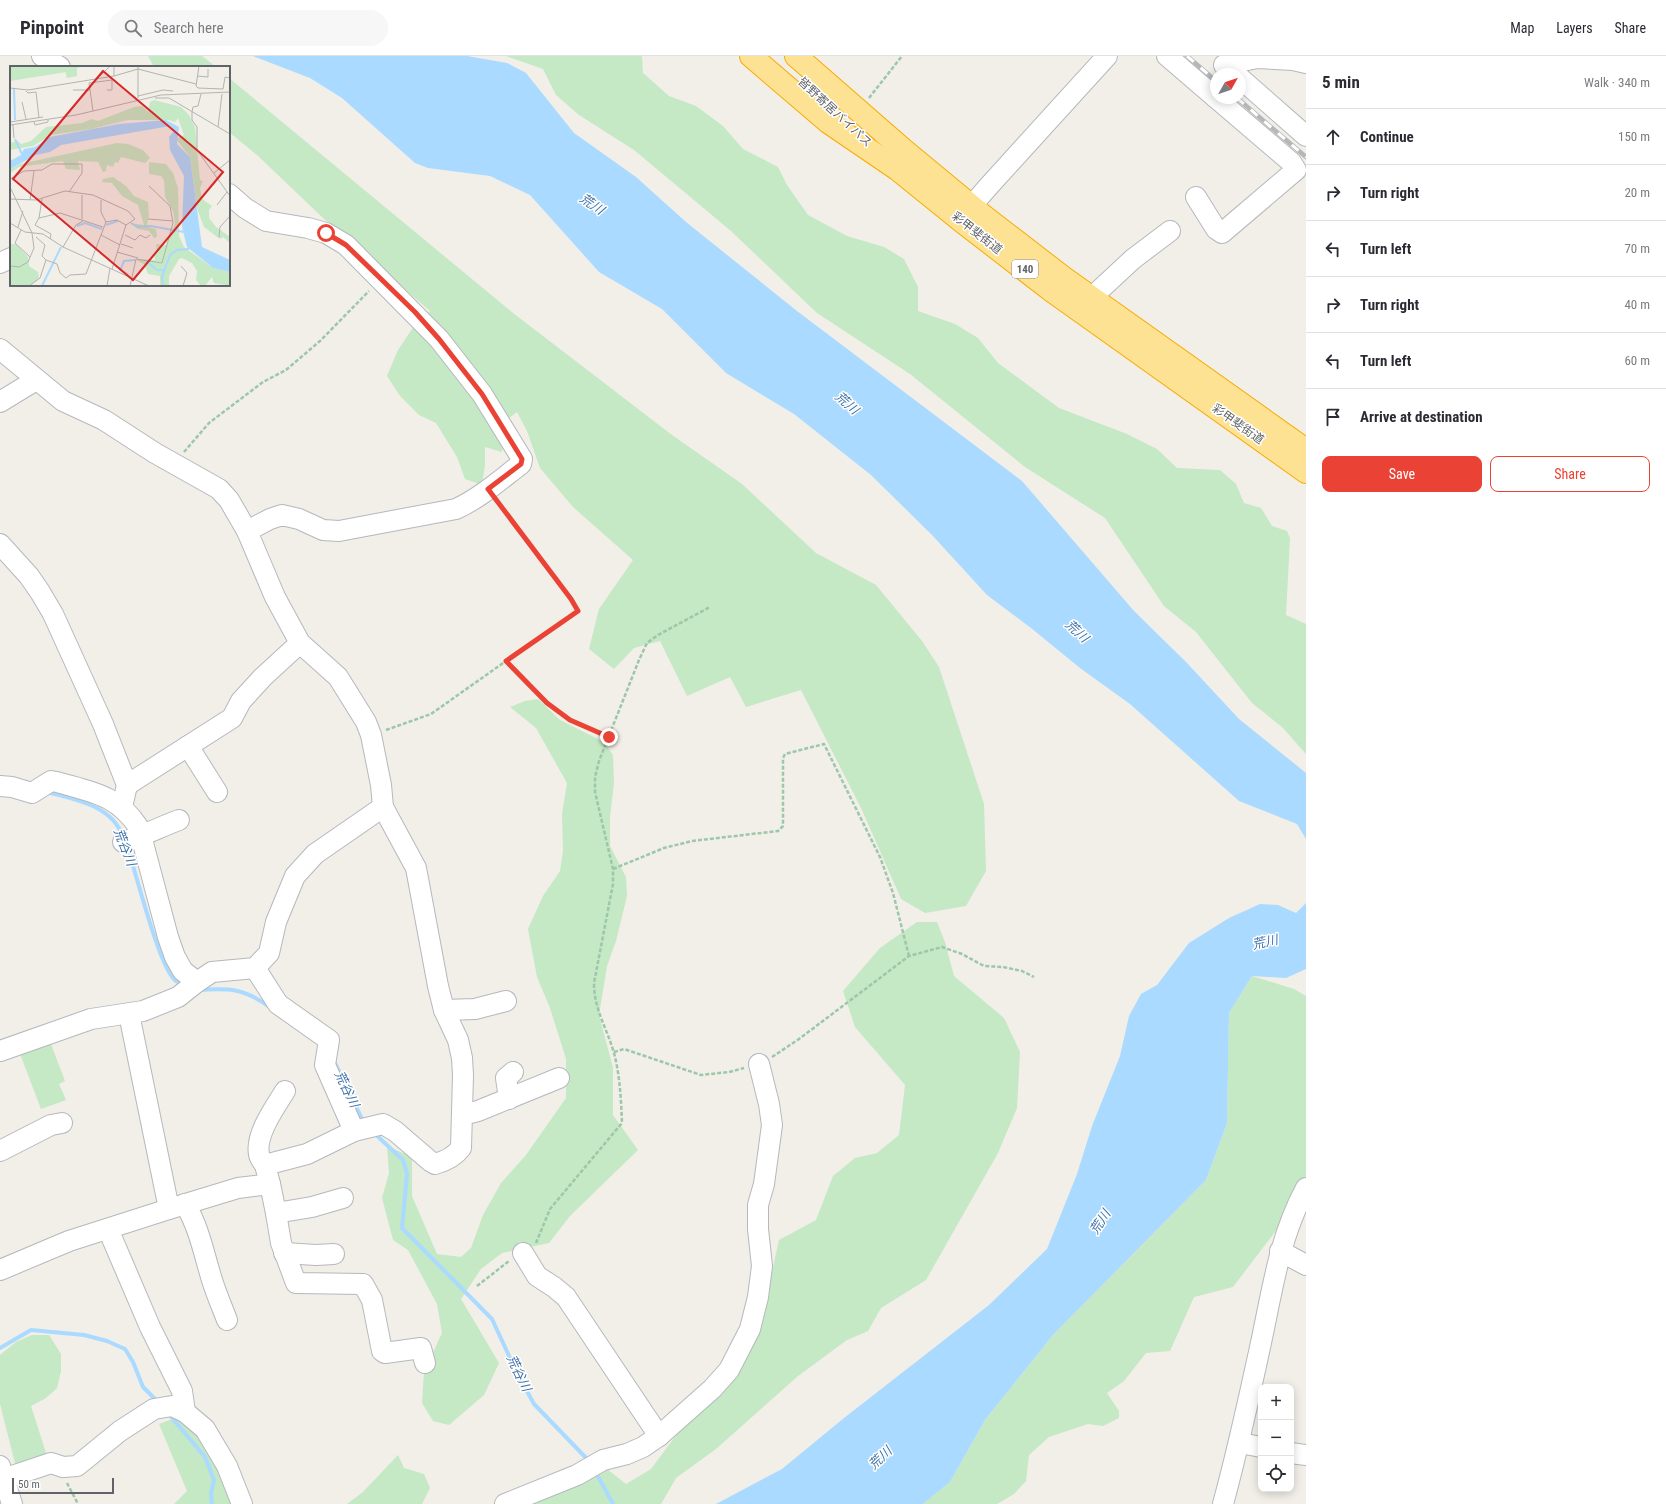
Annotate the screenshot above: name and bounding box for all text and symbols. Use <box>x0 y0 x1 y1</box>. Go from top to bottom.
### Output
search box <box>108 10 388 46</box>
text: Pinpoint <box>20 16 84 39</box>
icon: search <box>122 17 144 39</box>
text: Search here <box>154 19 224 37</box>
text: Map <box>1510 20 1534 36</box>
text: Layers <box>1556 20 1593 36</box>
text: Share <box>1615 20 1646 36</box>
inset map <box>10 66 230 286</box>
north arrow <box>1210 68 1246 104</box>
text: 5 min <box>1322 72 1360 92</box>
street label: 皆野寄居バイパス <box>795 74 875 150</box>
text: Walk · 340 m <box>1584 75 1650 90</box>
icon: ahead <box>1322 126 1344 148</box>
text: Continue <box>1360 128 1414 146</box>
text: 150 m <box>1618 129 1650 144</box>
icon: right <box>1322 182 1344 204</box>
text: Turn right <box>1360 184 1419 202</box>
text: 20 m <box>1624 185 1650 200</box>
water label: 荒川 <box>577 191 609 219</box>
street label: 彩甲斐街道 <box>949 209 1005 257</box>
route start <box>317 224 335 242</box>
icon: left <box>1322 238 1344 260</box>
text: Turn left <box>1360 240 1411 258</box>
text: 70 m <box>1624 241 1650 256</box>
road number: 140 <box>1012 260 1038 278</box>
icon: right <box>1322 294 1344 316</box>
text: Turn right <box>1360 296 1419 314</box>
text: 40 m <box>1624 297 1650 312</box>
icon: left <box>1322 350 1344 372</box>
text: Turn left <box>1360 352 1411 370</box>
text: 60 m <box>1624 353 1650 368</box>
water label: 荒川 <box>832 389 863 418</box>
street label: 彩甲斐街道 <box>1209 401 1267 447</box>
icon: arrive <box>1322 406 1344 428</box>
text: Arrive at destination <box>1360 408 1483 426</box>
button: Save <box>1322 456 1482 492</box>
button: Share <box>1490 456 1650 492</box>
water label: 荒川 <box>1062 617 1093 647</box>
route end <box>600 728 618 746</box>
water label: 荒谷川 <box>111 826 140 870</box>
water label: 荒川 <box>1251 931 1281 952</box>
water label: 荒谷川 <box>332 1068 363 1112</box>
water label: 荒川 <box>1087 1205 1114 1237</box>
water label: 荒谷川 <box>504 1352 535 1396</box>
map controls <box>1258 1384 1294 1492</box>
button: + <box>1258 1384 1294 1420</box>
button: − <box>1258 1420 1294 1456</box>
water label: 荒川 <box>865 1442 896 1472</box>
button: locate <box>1258 1456 1294 1492</box>
scale bar <box>12 1476 114 1495</box>
text: 50 m <box>18 1478 40 1491</box>

